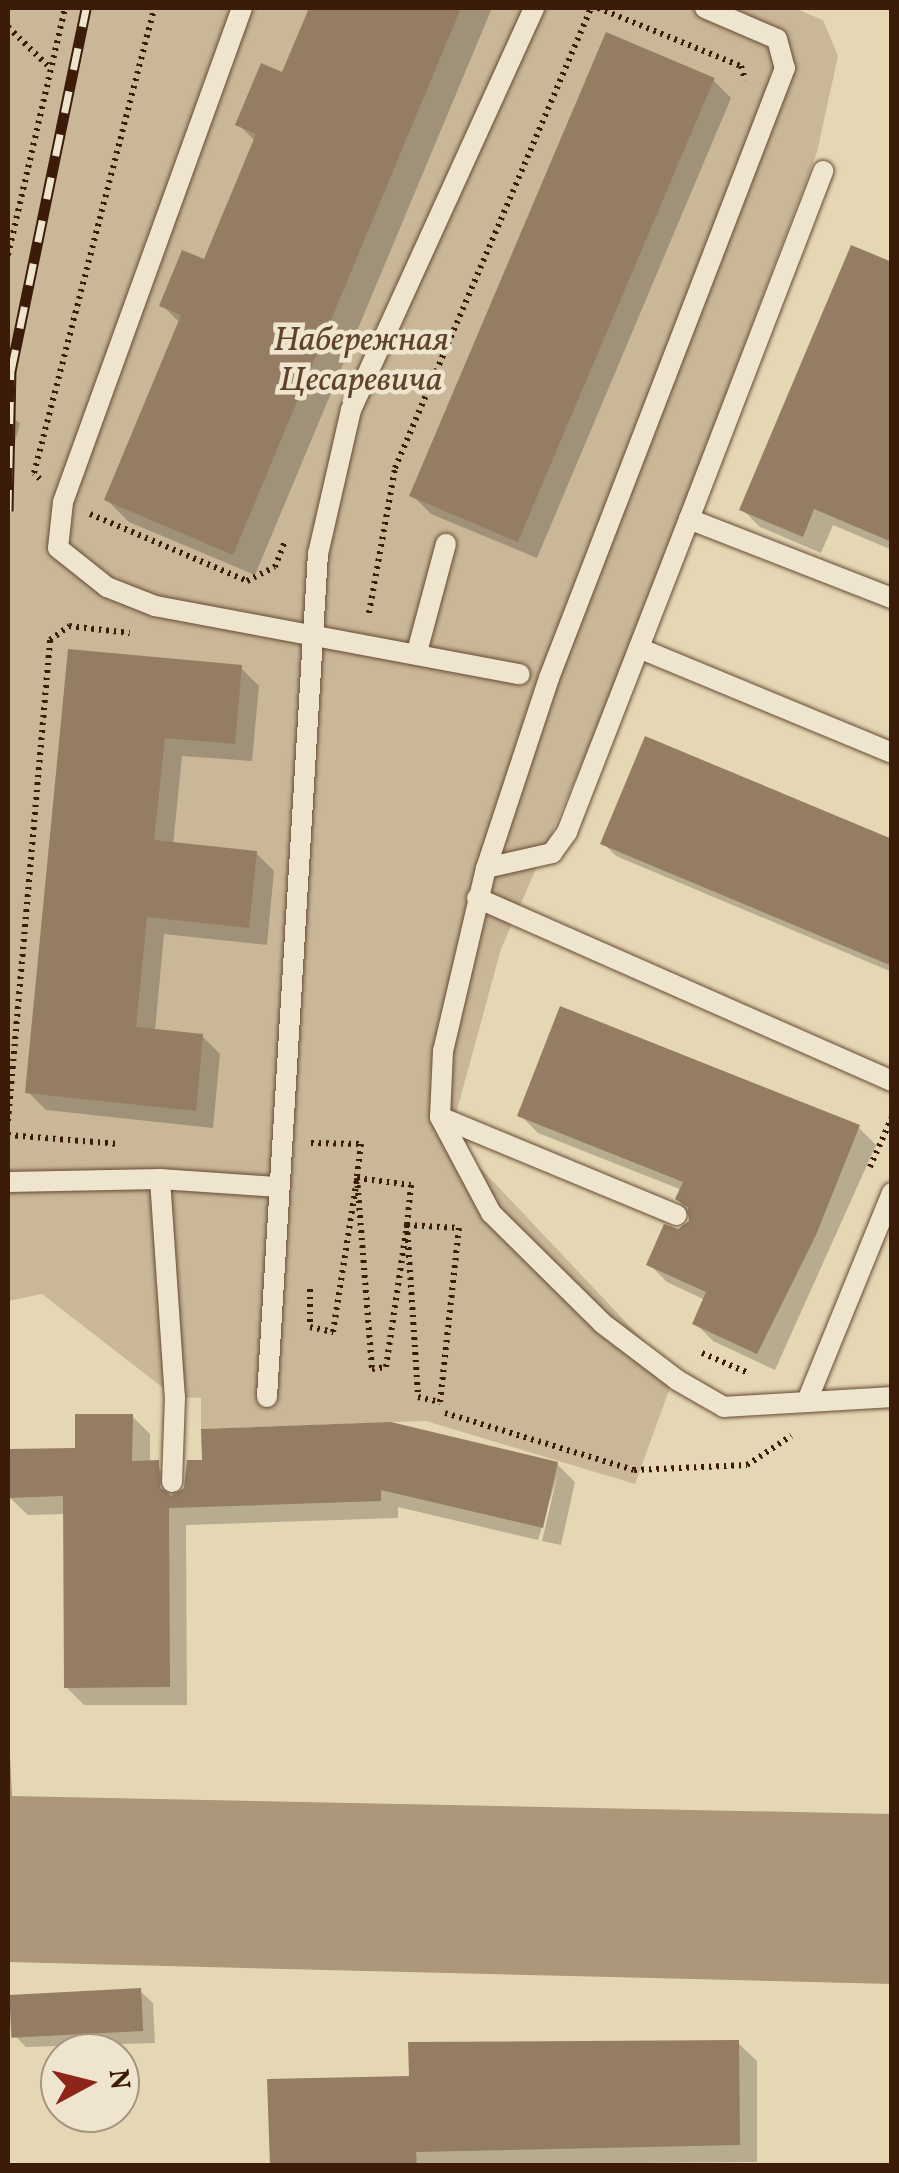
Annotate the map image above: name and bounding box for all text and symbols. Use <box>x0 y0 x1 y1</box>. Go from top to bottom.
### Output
park label: Набережная Цесаревича <box>273 320 449 402</box>
north arrow <box>40 2033 140 2133</box>
text: N <box>98 2067 139 2092</box>

